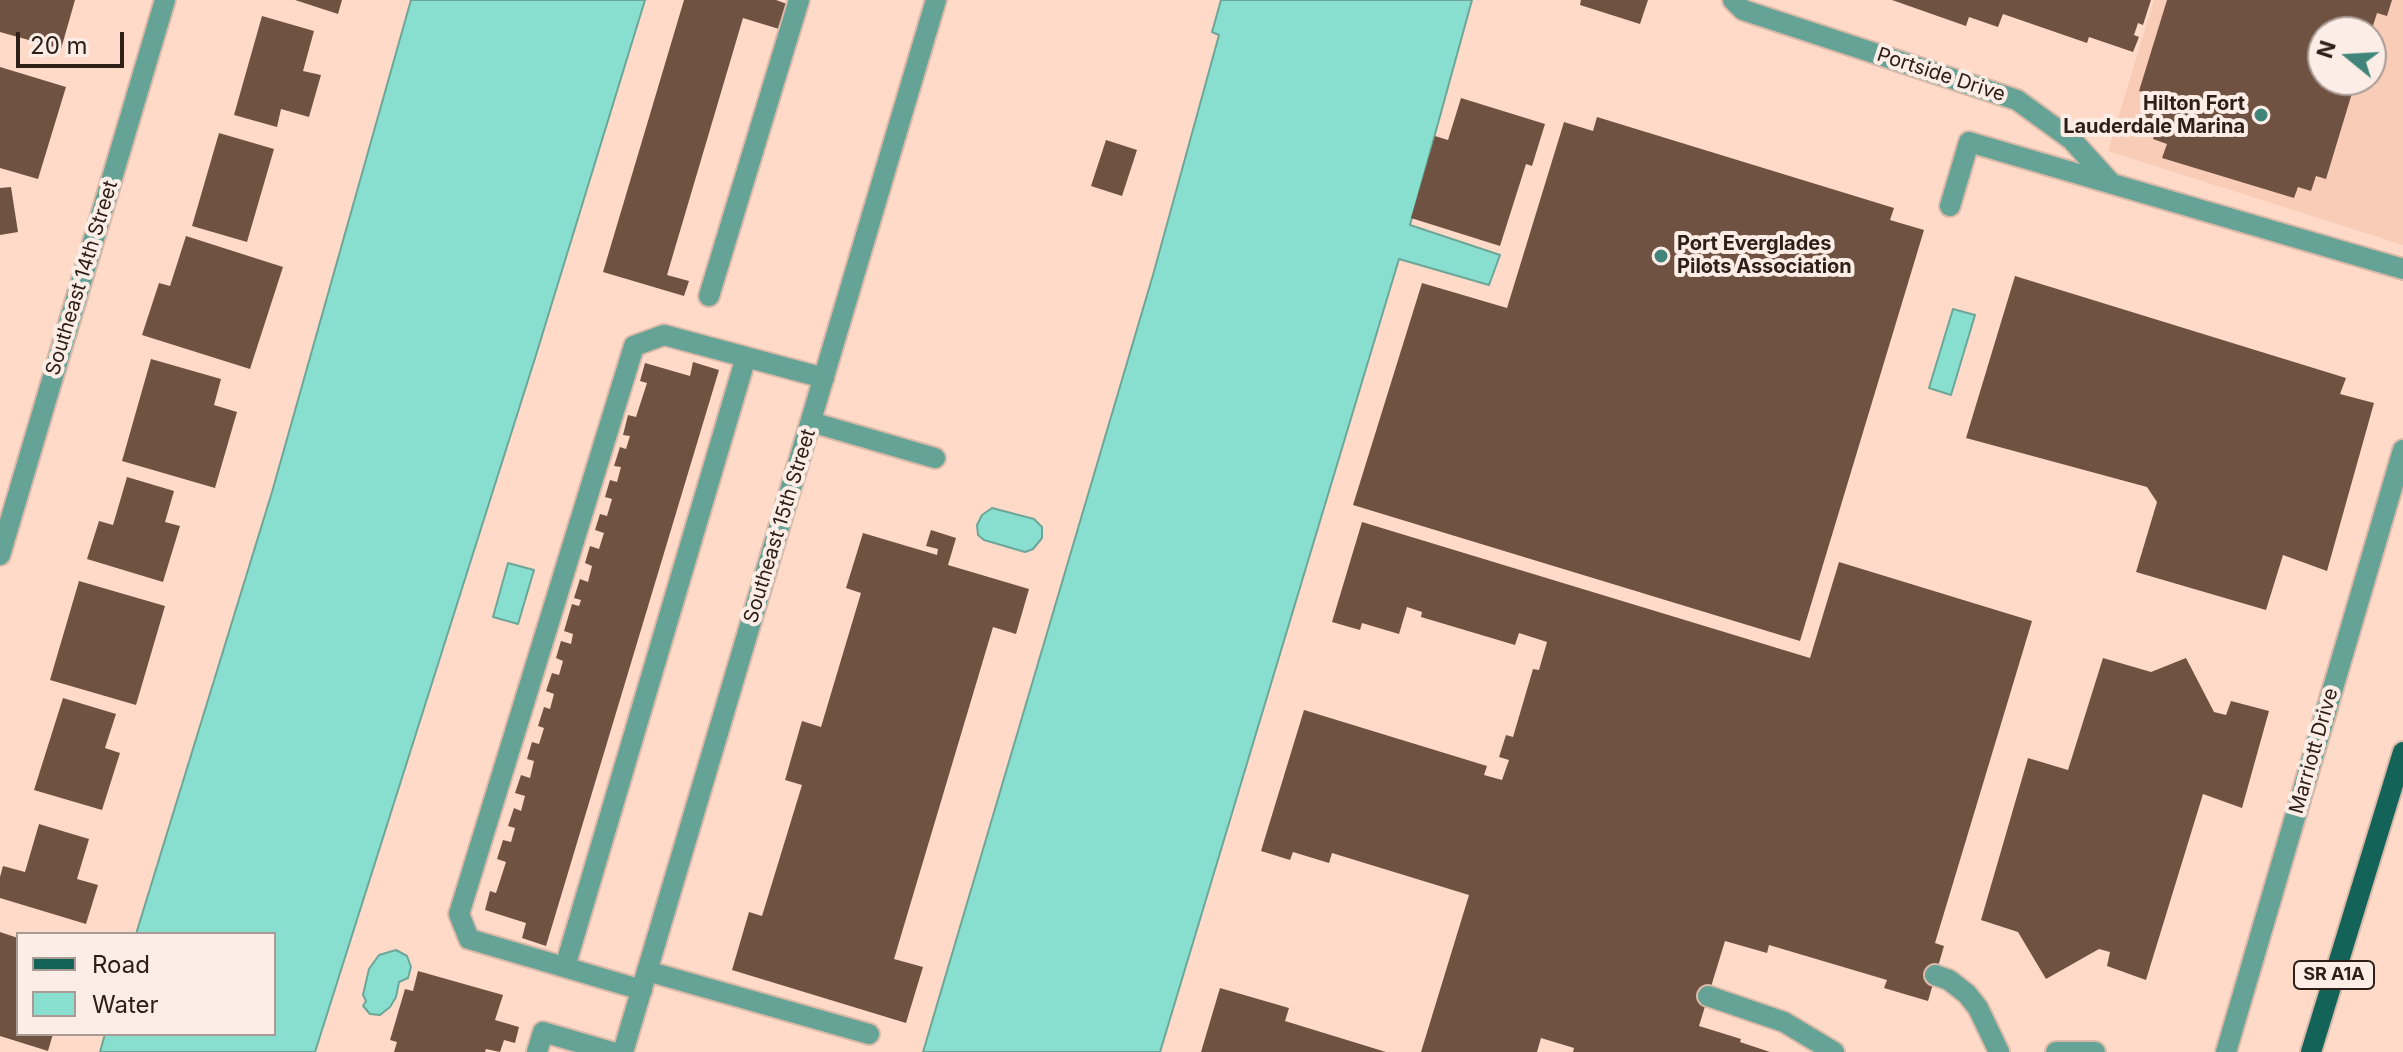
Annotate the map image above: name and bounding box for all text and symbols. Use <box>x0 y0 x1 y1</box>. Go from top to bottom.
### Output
scale bar <box>20 16 128 66</box>
north arrow <box>2307 16 2387 96</box>
text: 20 m <box>30 31 88 60</box>
text: N <box>2311 37 2341 61</box>
street label: Portside Drive <box>1874 43 2008 107</box>
place label: Hilton Fort Lauderdale Marina <box>2063 92 2245 139</box>
marker: Hilton Fort Lauderdale Marina <box>2252 106 2270 124</box>
street label: Southeast 14th Street <box>41 178 123 378</box>
place label: Port Everglades Pilots Association <box>1677 232 1852 279</box>
marker: Port Everglades Pilots Association <box>1652 247 1670 265</box>
street label: Southeast 15th Street <box>739 426 821 626</box>
street label: Marriott Drive <box>2285 685 2343 817</box>
legend <box>16 932 276 1036</box>
text: Road <box>92 950 150 979</box>
road number: SR A1A <box>2294 961 2374 989</box>
text: Water <box>92 990 159 1019</box>

